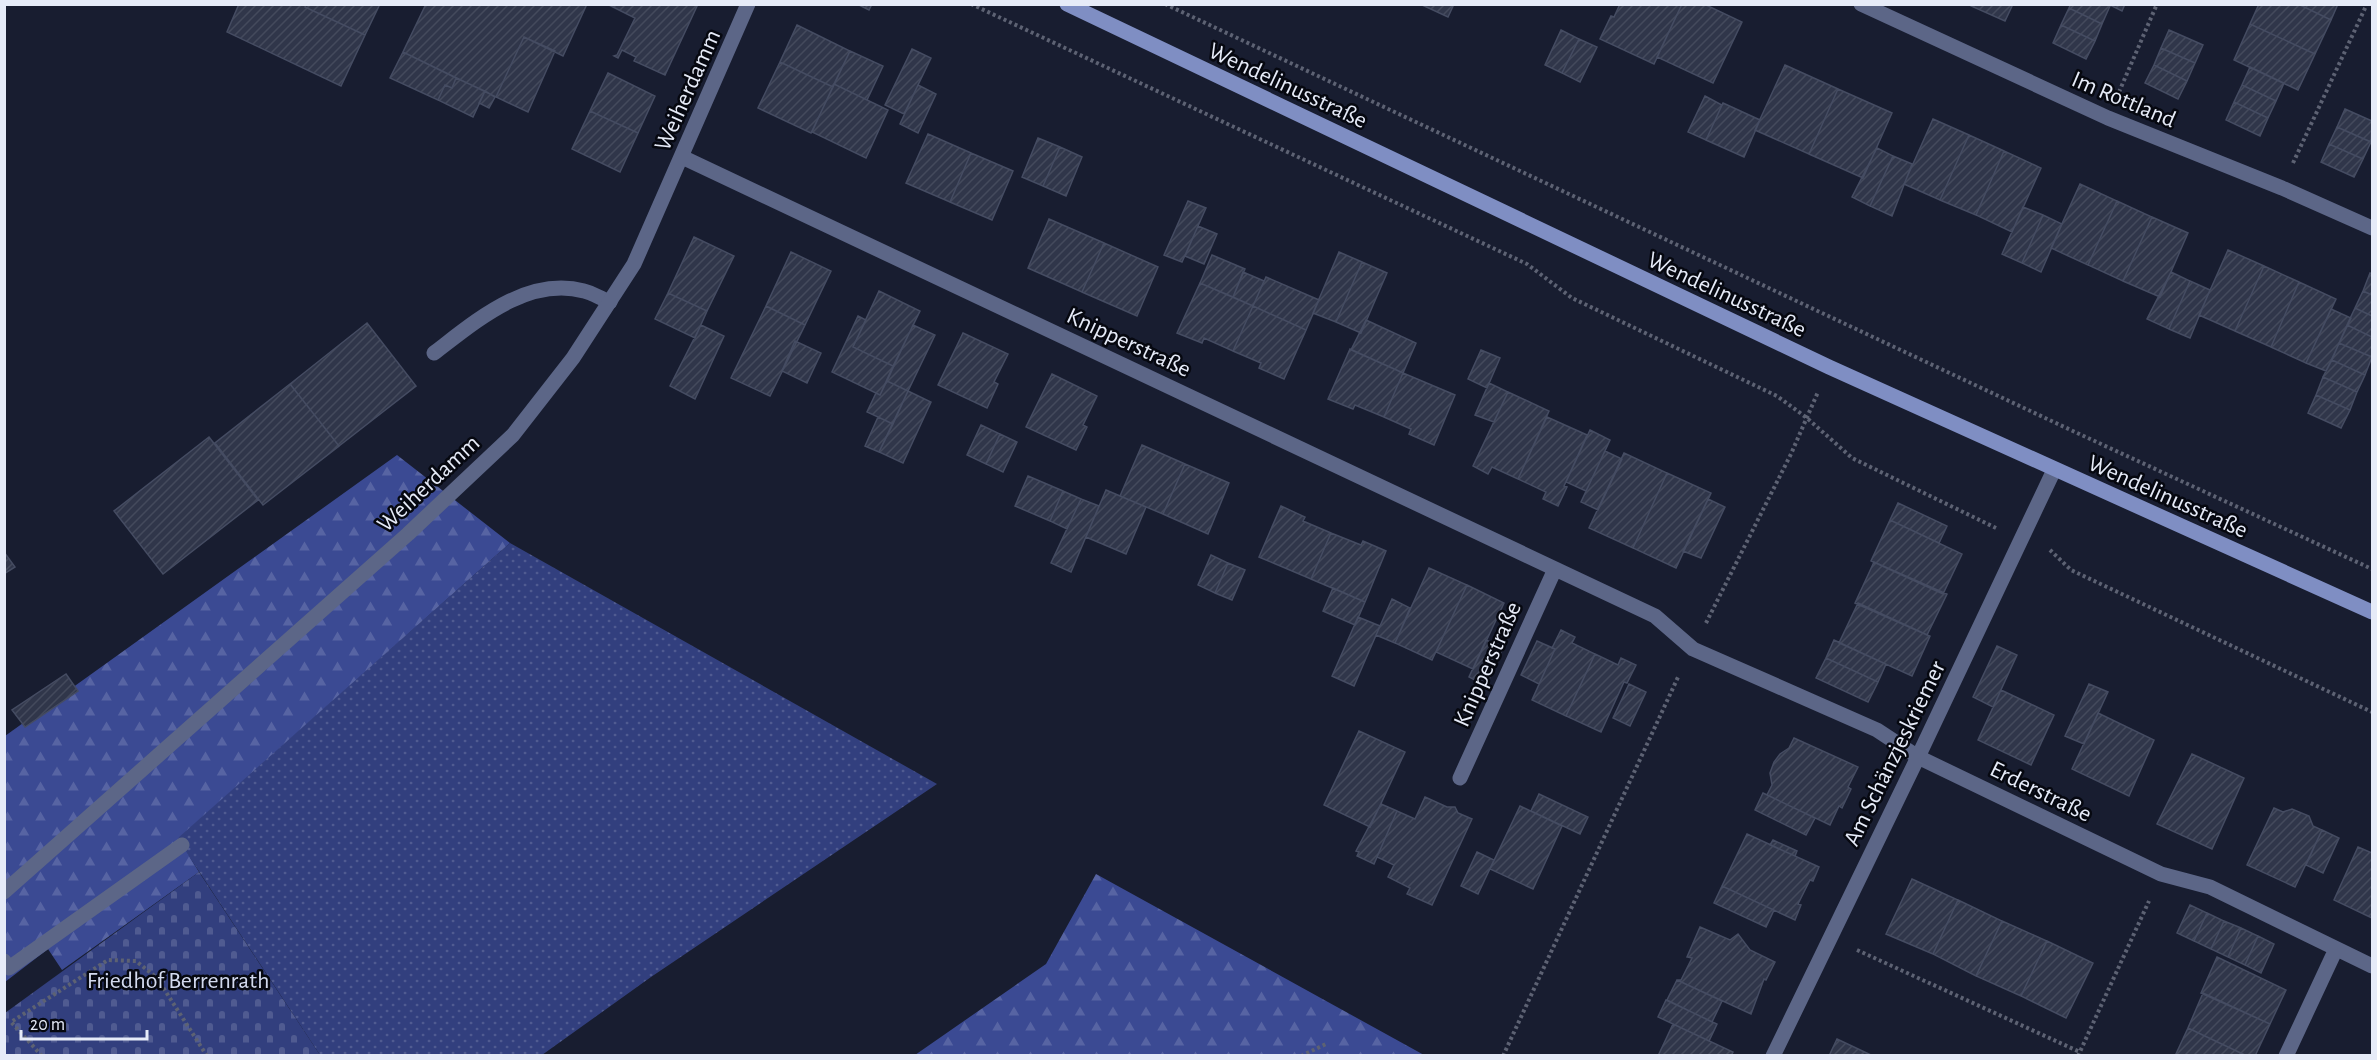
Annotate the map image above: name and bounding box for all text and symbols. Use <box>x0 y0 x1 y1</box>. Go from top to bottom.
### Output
street label: Weiherdamm <box>651 26 725 155</box>
street label: Wendelinusstraße <box>1205 39 1371 133</box>
street label: Im Rottland <box>2068 67 2179 133</box>
street label: Wendelinusstraße <box>1644 248 1810 342</box>
street label: Knipperstraße <box>1063 304 1194 382</box>
street label: Weiherdamm <box>373 431 484 537</box>
street label: Wendelinusstraße <box>2084 451 2251 543</box>
street label: Knipperstraße <box>1450 598 1526 730</box>
street label: Am Schänzjeskriemer <box>1840 657 1950 850</box>
street label: Erderstraße <box>1986 757 2095 827</box>
park label: Friedhof Berrenrath <box>87 969 269 993</box>
scale bar <box>21 1003 147 1041</box>
text: 20 m <box>30 1016 65 1034</box>

